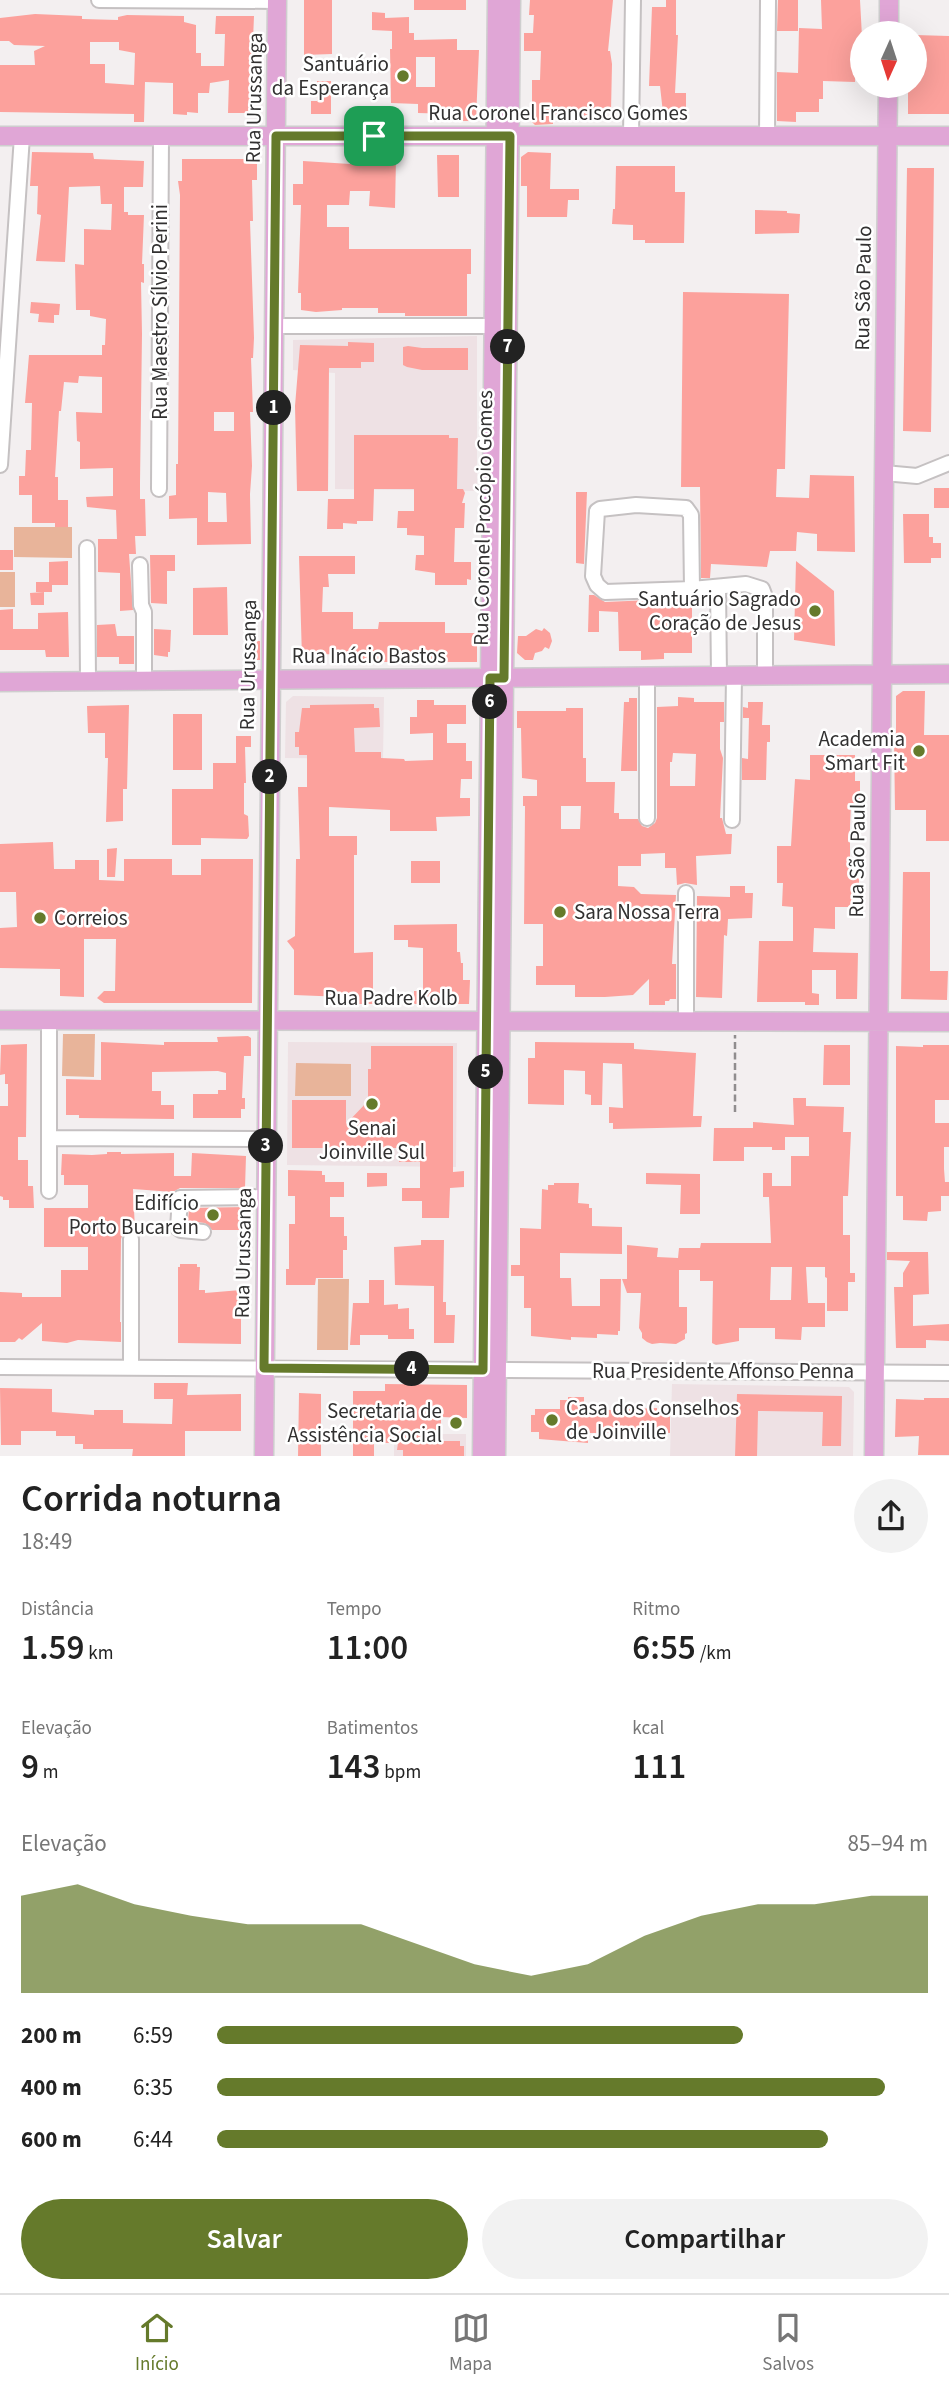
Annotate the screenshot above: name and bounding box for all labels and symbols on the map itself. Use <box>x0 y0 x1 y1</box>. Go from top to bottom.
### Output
north arrow <box>850 21 928 98</box>
street label: Rua Urussanga <box>238 32 270 164</box>
place label: Santuário da Esperança <box>272 49 389 103</box>
marker: Santuário da Esperança <box>395 68 411 84</box>
street label: Rua Coronel Francisco Gomes <box>428 98 688 128</box>
pin <box>344 106 404 166</box>
street label: Rua Maestro Sílvio Perini <box>145 204 175 420</box>
street label: Rua São Paulo <box>847 225 879 351</box>
pin: 7 <box>490 330 526 364</box>
pin: 1 <box>256 390 292 426</box>
street label: Rua Coronel Procópio Gomes <box>466 390 500 646</box>
place label: Santuário Sagrado Coração de Jesus <box>638 584 801 638</box>
street label: Rua Urussanga <box>232 599 264 731</box>
marker: Santuário Sagrado Coração de Jesus <box>807 603 823 619</box>
street label: Rua Inácio Bastos <box>292 641 446 671</box>
pin: 6 <box>472 684 508 720</box>
place label: Academia Smart Fit <box>818 724 905 778</box>
marker: Academia Smart Fit <box>911 743 927 759</box>
pin: 2 <box>252 760 288 794</box>
street label: Rua São Paulo <box>841 792 873 918</box>
place label: Sara Nossa Terra <box>574 897 720 927</box>
place label: Correios <box>54 903 128 933</box>
marker: Sara Nossa Terra <box>552 904 568 920</box>
marker: Correios <box>32 910 48 926</box>
street label: Rua Padre Kolb <box>324 983 458 1013</box>
pin: 5 <box>468 1054 504 1090</box>
marker: Senai Joinville Sul <box>364 1096 380 1112</box>
place label: Senai Joinville Sul <box>319 1113 425 1167</box>
pin: 3 <box>248 1128 284 1164</box>
street label: Rua Urussanga <box>227 1187 259 1319</box>
place label: Edifício Porto Bucarein <box>69 1188 199 1242</box>
marker: Edifício Porto Bucarein <box>205 1207 221 1223</box>
pin: 4 <box>394 1352 430 1386</box>
street label: Rua Presidente Affonso Penna <box>592 1356 854 1386</box>
place label: Casa dos Conselhos de Joinville <box>566 1393 739 1447</box>
place label: Secretaria de Assistência Social <box>287 1396 442 1450</box>
marker: Casa dos Conselhos de Joinville <box>544 1412 560 1428</box>
marker: Secretaria de Assistência Social <box>448 1415 464 1431</box>

